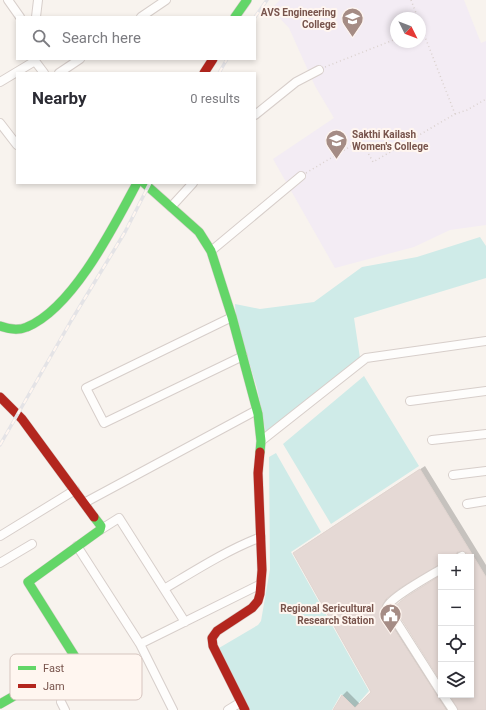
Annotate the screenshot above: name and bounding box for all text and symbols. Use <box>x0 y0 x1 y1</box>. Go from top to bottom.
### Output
school or university icon: AVS Engineering College <box>339 5 365 38</box>
place label: AVS Engineering College <box>261 7 337 30</box>
north arrow <box>390 12 426 48</box>
search box <box>16 16 256 60</box>
icon: search <box>30 27 52 49</box>
text: Search here <box>62 29 141 47</box>
text: Nearby <box>32 88 87 108</box>
text: 0 results <box>190 91 240 106</box>
school or university icon: Sakthi Kailash Women's College <box>324 127 350 160</box>
place label: Sakthi Kailash Women's College <box>352 129 429 152</box>
map controls <box>438 554 474 698</box>
button: + <box>438 554 474 590</box>
button: − <box>438 590 474 626</box>
public building icon: Regional Sericultural Research Station <box>377 601 403 634</box>
place label: Regional Sericultural Research Station <box>280 603 374 626</box>
button: locate <box>438 626 474 662</box>
legend <box>10 654 142 700</box>
text: Fast <box>43 662 65 675</box>
button: layers <box>438 662 474 698</box>
text: Jam <box>43 680 65 693</box>

